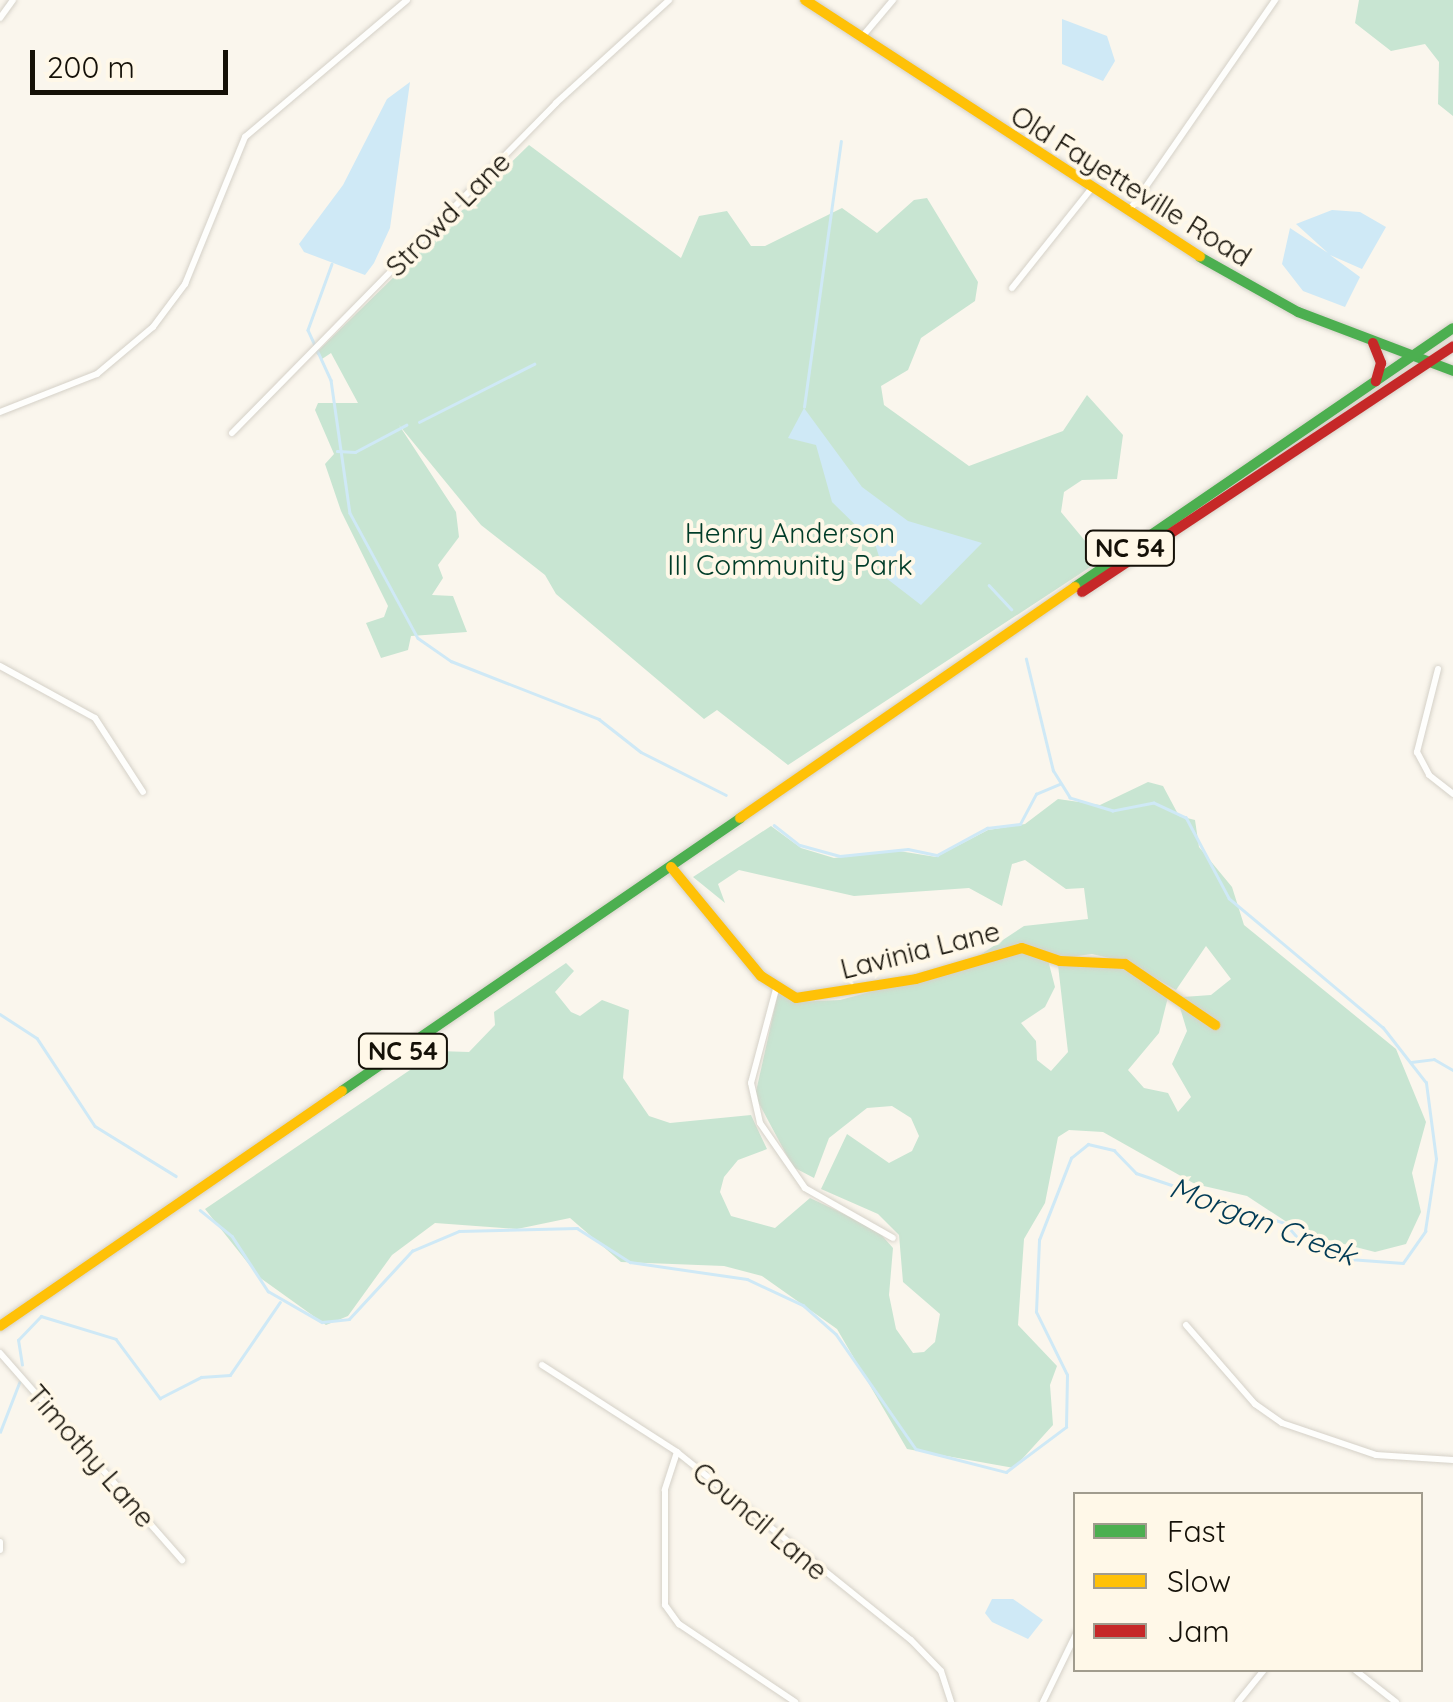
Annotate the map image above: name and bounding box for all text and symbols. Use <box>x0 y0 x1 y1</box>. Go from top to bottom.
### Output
scale bar <box>35 30 232 92</box>
text: 200 m <box>47 48 135 86</box>
street label: Old Fayetteville Road <box>1005 98 1257 274</box>
street label: Strowd Lane <box>379 145 517 283</box>
park label: Henry Anderson III Community Park <box>667 516 913 582</box>
road number: NC 54 <box>1082 528 1178 568</box>
street label: Lavinia Lane <box>837 914 1003 986</box>
road number: NC 54 <box>356 1031 450 1071</box>
water label: Morgan Creek <box>1165 1169 1361 1273</box>
street label: Timothy Lane <box>20 1378 162 1534</box>
street label: Council Lane <box>686 1455 834 1587</box>
legend <box>1073 1492 1423 1672</box>
text: Fast <box>1167 1512 1226 1550</box>
text: Slow <box>1167 1562 1231 1600</box>
text: Jam <box>1167 1612 1230 1650</box>

